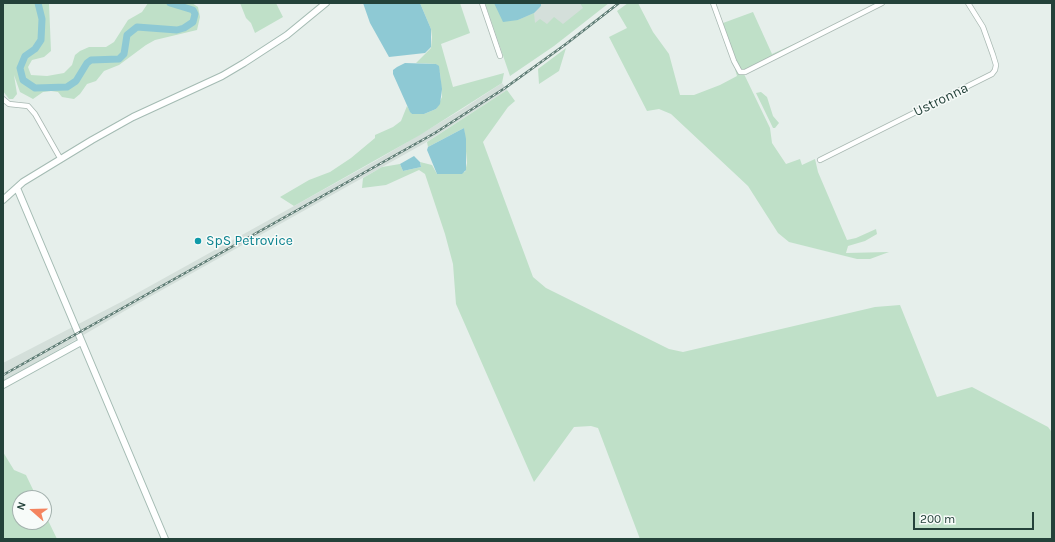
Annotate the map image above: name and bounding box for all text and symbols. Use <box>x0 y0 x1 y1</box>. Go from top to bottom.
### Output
street label: Ustronna <box>911 80 971 120</box>
place label: SpS Petrovice <box>206 233 293 249</box>
marker: SpS Petrovice <box>193 236 203 246</box>
north arrow <box>12 490 52 530</box>
text: N <box>14 500 29 512</box>
scale bar <box>915 504 1036 530</box>
text: 200 m <box>920 512 955 526</box>

